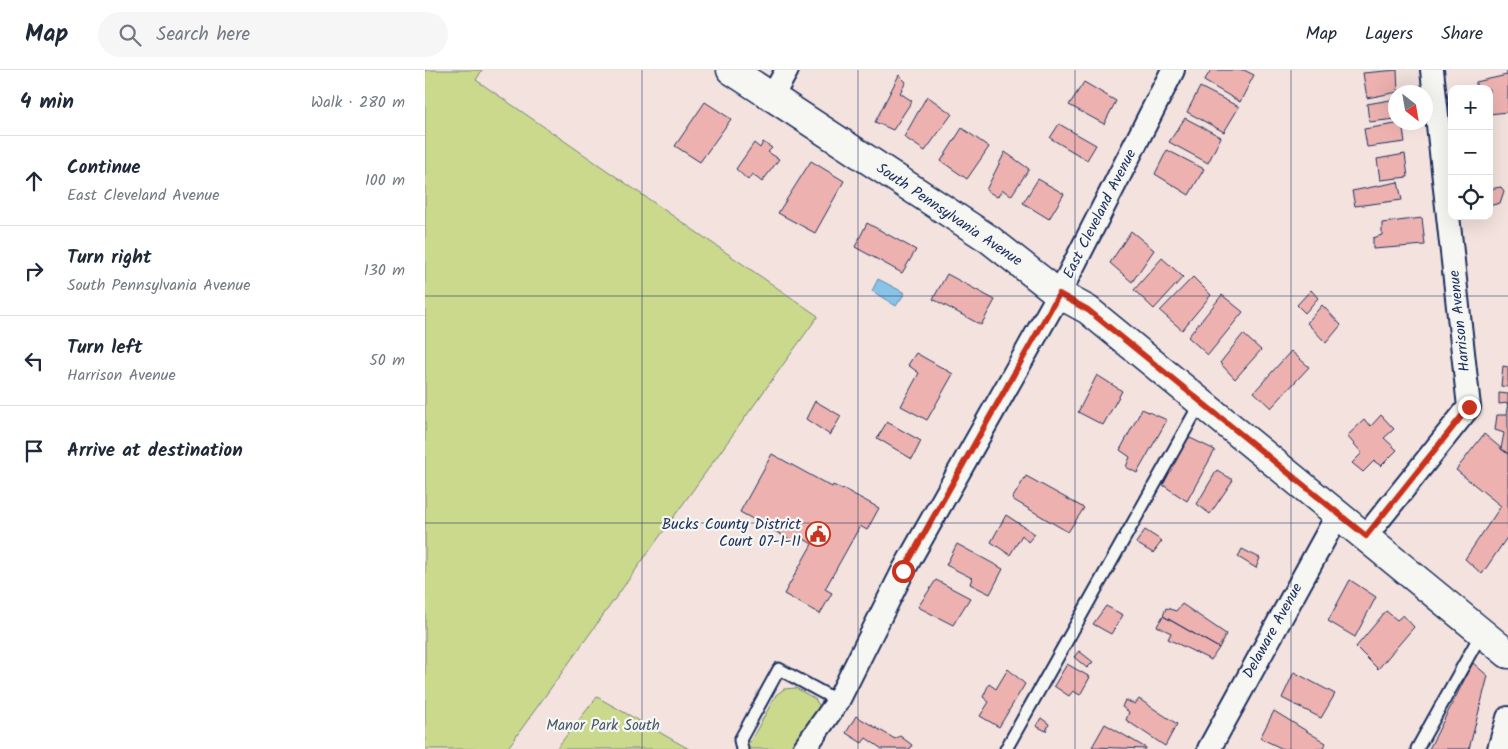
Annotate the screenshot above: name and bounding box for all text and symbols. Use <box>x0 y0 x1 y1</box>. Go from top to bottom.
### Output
search box <box>98 12 448 57</box>
text: Map <box>25 15 68 54</box>
text: Search here <box>156 20 250 50</box>
text: Map <box>1306 20 1337 49</box>
text: Layers <box>1365 20 1413 49</box>
text: Share <box>1441 20 1483 49</box>
icon: search <box>116 21 144 49</box>
north arrow <box>1388 85 1433 130</box>
map controls <box>1448 85 1493 220</box>
button: + <box>1448 85 1493 130</box>
text: 4 min <box>20 86 74 119</box>
text: Walk · 280 m <box>311 90 405 115</box>
button: − <box>1448 130 1493 175</box>
street label: East Cleveland Avenue <box>1057 145 1143 283</box>
text: Continue <box>67 153 140 183</box>
street label: South Pennsylvania Avenue <box>871 157 1027 273</box>
icon: ahead <box>20 167 48 195</box>
text: 100 m <box>365 168 405 193</box>
button: locate <box>1448 175 1493 220</box>
text: East Cleveland Avenue <box>67 183 219 208</box>
text: Turn right <box>67 243 152 273</box>
icon: right <box>20 257 48 285</box>
text: 130 m <box>364 258 405 283</box>
street label: Harrison Avenue <box>1443 269 1477 373</box>
text: South Pennsylvania Avenue <box>67 273 250 298</box>
text: Turn left <box>67 333 142 363</box>
icon: left <box>20 347 48 375</box>
text: 50 m <box>369 348 405 373</box>
text: Harrison Avenue <box>67 363 176 388</box>
route end <box>1458 396 1481 419</box>
text: Arrive at destination <box>67 436 243 466</box>
icon: arrive <box>20 437 48 465</box>
place label: Bucks County District Court 07-1-11 <box>662 513 801 554</box>
public building icon: Bucks County District Court 07-1-11 <box>805 521 831 547</box>
route start <box>892 560 915 583</box>
street label: Delaware Avenue <box>1237 579 1309 683</box>
park label: Manor Park South <box>546 714 660 738</box>

